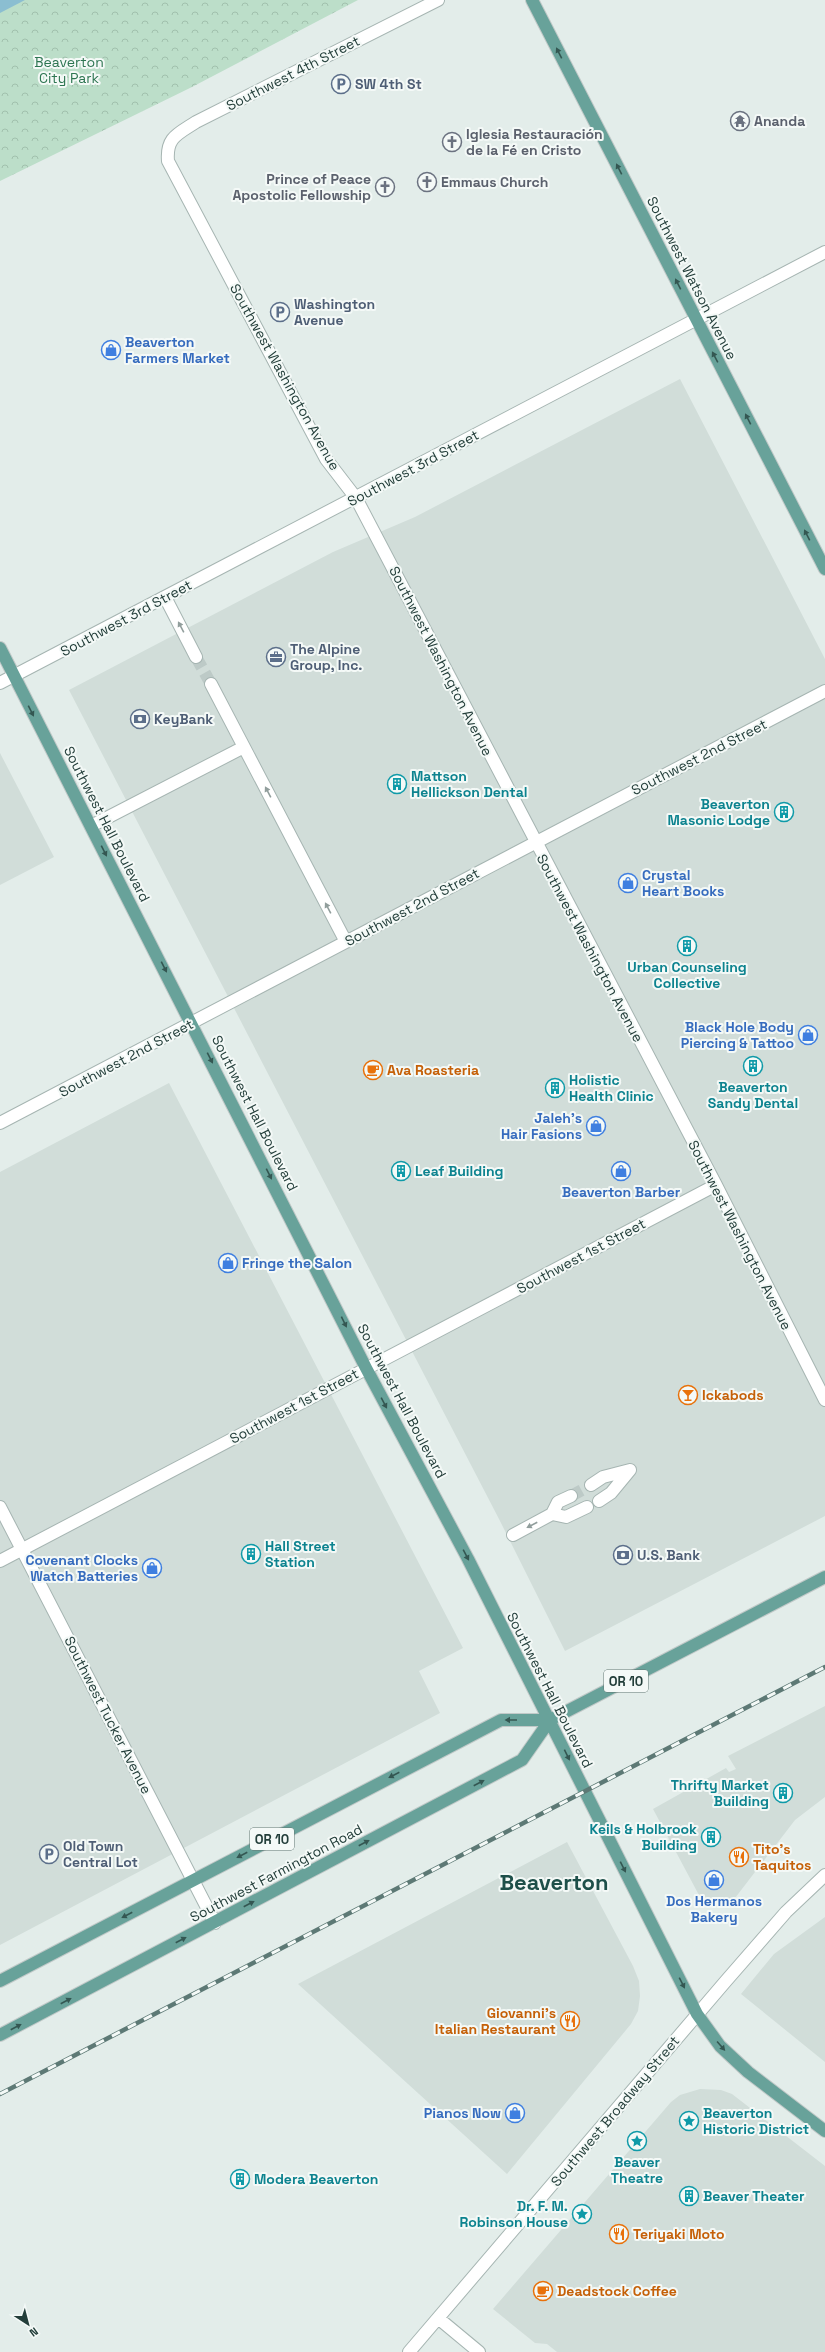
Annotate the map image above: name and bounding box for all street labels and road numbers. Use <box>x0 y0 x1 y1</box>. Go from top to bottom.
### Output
street label: Southwest 4th Street <box>223 31 363 115</box>
street label: Southwest Watson Avenue <box>643 193 741 363</box>
street label: Southwest Washington Avenue <box>226 281 344 473</box>
street label: Southwest 3rd Street <box>344 426 482 510</box>
street label: Southwest Washington Avenue <box>385 563 497 759</box>
street label: Southwest 3rd Street <box>57 576 195 660</box>
street label: Southwest 2nd Street <box>628 715 770 799</box>
street label: Southwest Hall Boulevard <box>60 743 154 905</box>
street label: Southwest Washington Avenue <box>533 851 647 1045</box>
street label: Southwest 2nd Street <box>342 864 482 950</box>
street label: Southwest 2nd Street <box>56 1015 196 1101</box>
street label: Southwest Hall Boulevard <box>208 1032 302 1194</box>
street label: Southwest Washington Avenue <box>684 1137 796 1333</box>
street label: Southwest 1st Street <box>514 1214 648 1298</box>
street label: Southwest Hall Boulevard <box>354 1321 450 1481</box>
street label: Southwest 1st Street <box>227 1364 361 1448</box>
street label: Southwest Hall Boulevard <box>503 1609 597 1771</box>
street label: Southwest Tucker Avenue <box>60 1633 156 1797</box>
road number: OR 10 <box>604 1670 648 1692</box>
street label: Southwest Farmington Road <box>187 1820 365 1926</box>
road number: OR 10 <box>250 1828 294 1850</box>
street label: Southwest Broadway Street <box>547 2032 683 2190</box>

